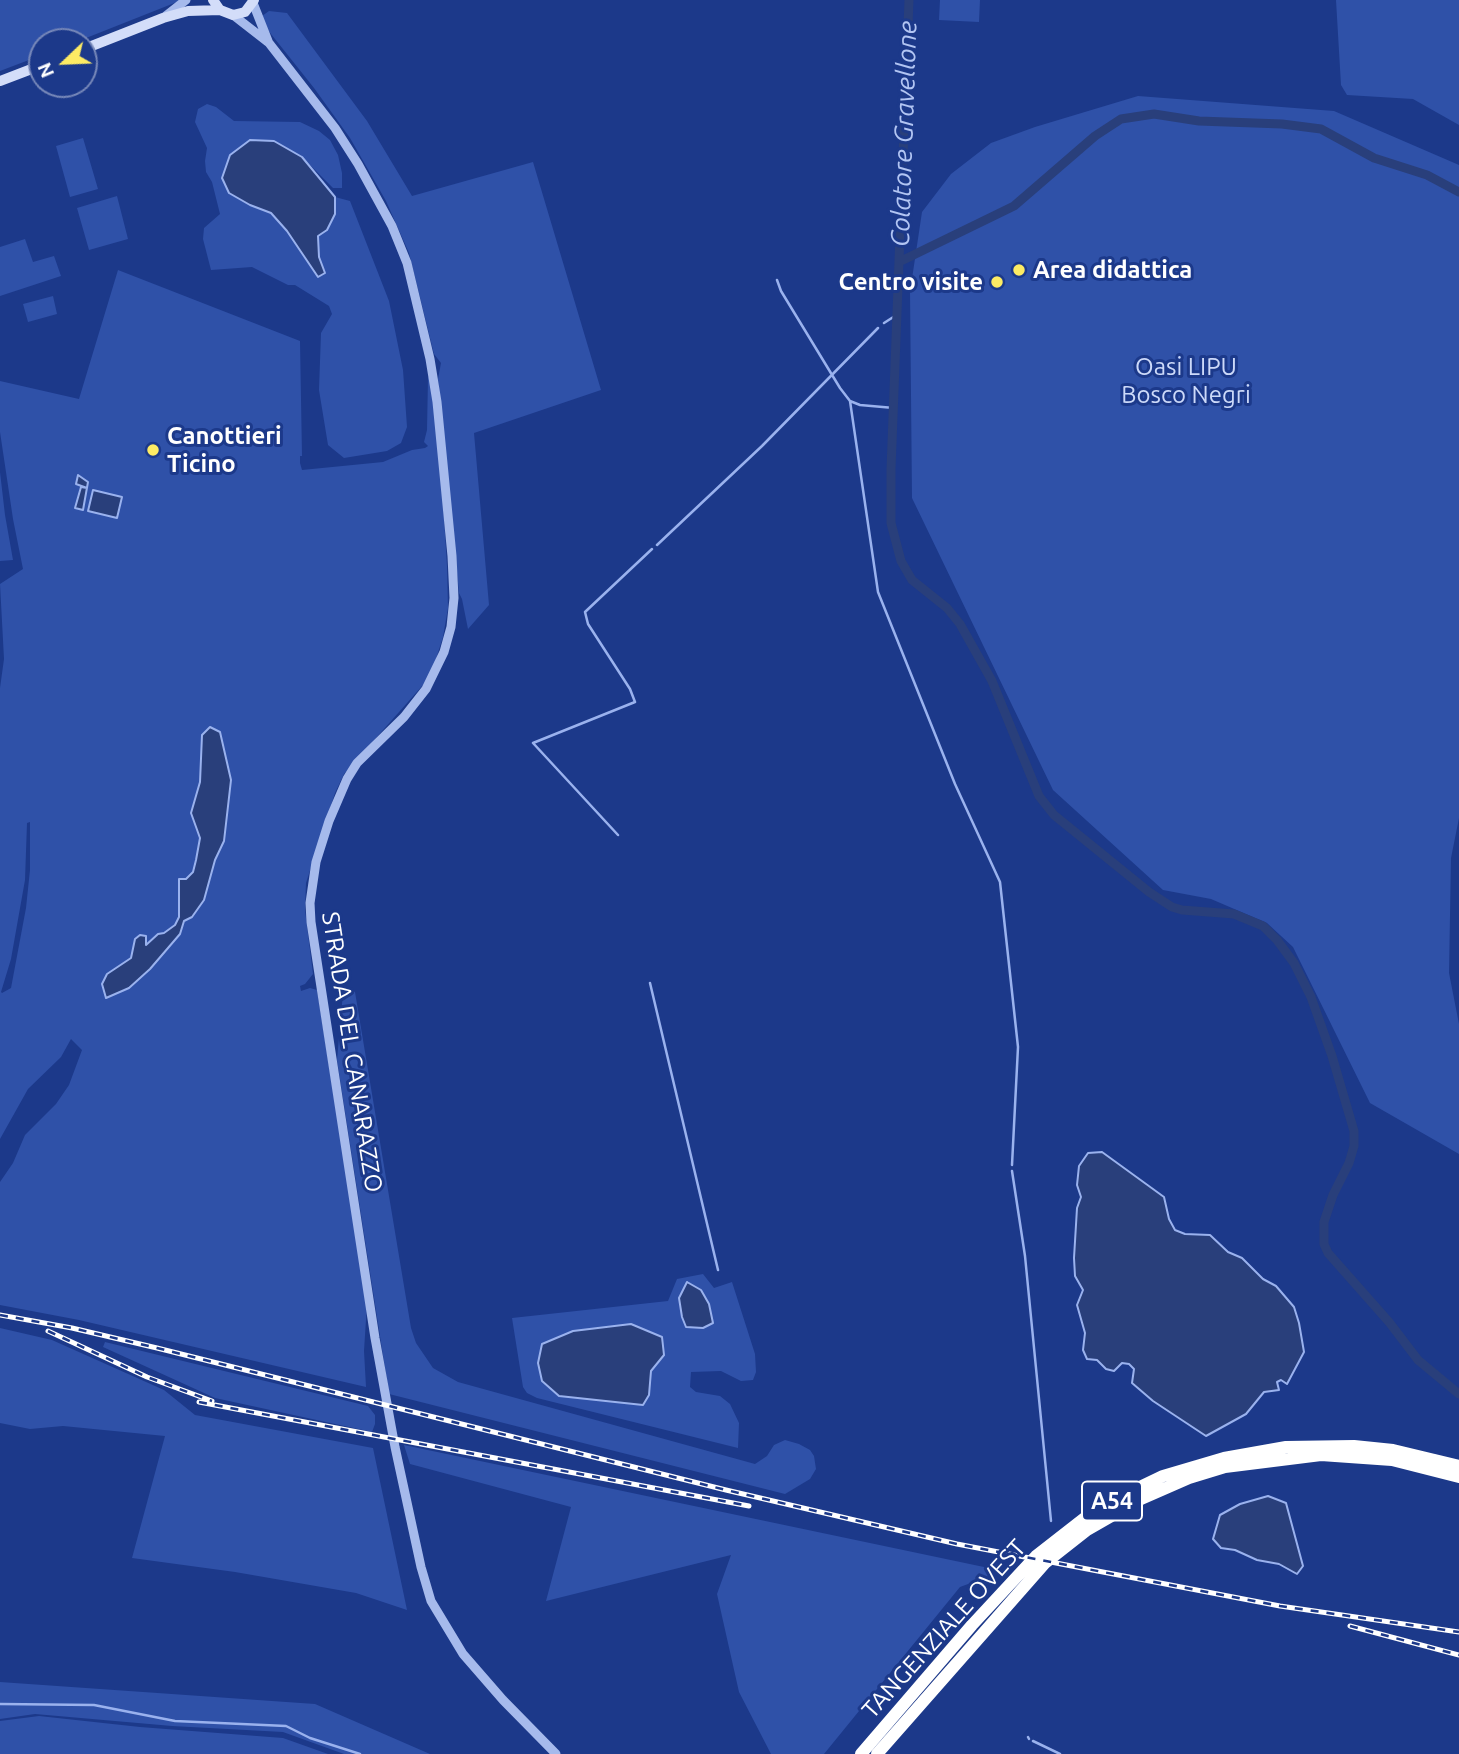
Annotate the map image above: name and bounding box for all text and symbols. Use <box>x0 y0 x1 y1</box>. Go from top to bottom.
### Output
water label: Colatore Gravellone <box>884 20 924 248</box>
north arrow <box>28 28 98 98</box>
text: N <box>33 60 58 81</box>
place label: Area didattica <box>1033 256 1192 284</box>
marker: Area didattica <box>1011 262 1027 278</box>
place label: Centro visite <box>839 268 983 296</box>
marker: Centro visite <box>989 274 1005 290</box>
park label: Oasi LIPU Bosco Negri <box>1121 353 1251 409</box>
place label: Canottieri Ticino <box>167 422 282 478</box>
marker: Canottieri Ticino <box>145 442 161 458</box>
street label: STRADA DEL CANARAZZO <box>316 910 388 1194</box>
road number: A54 <box>1082 1482 1142 1520</box>
street label: TANGENZIALE OVEST <box>856 1534 1032 1724</box>

